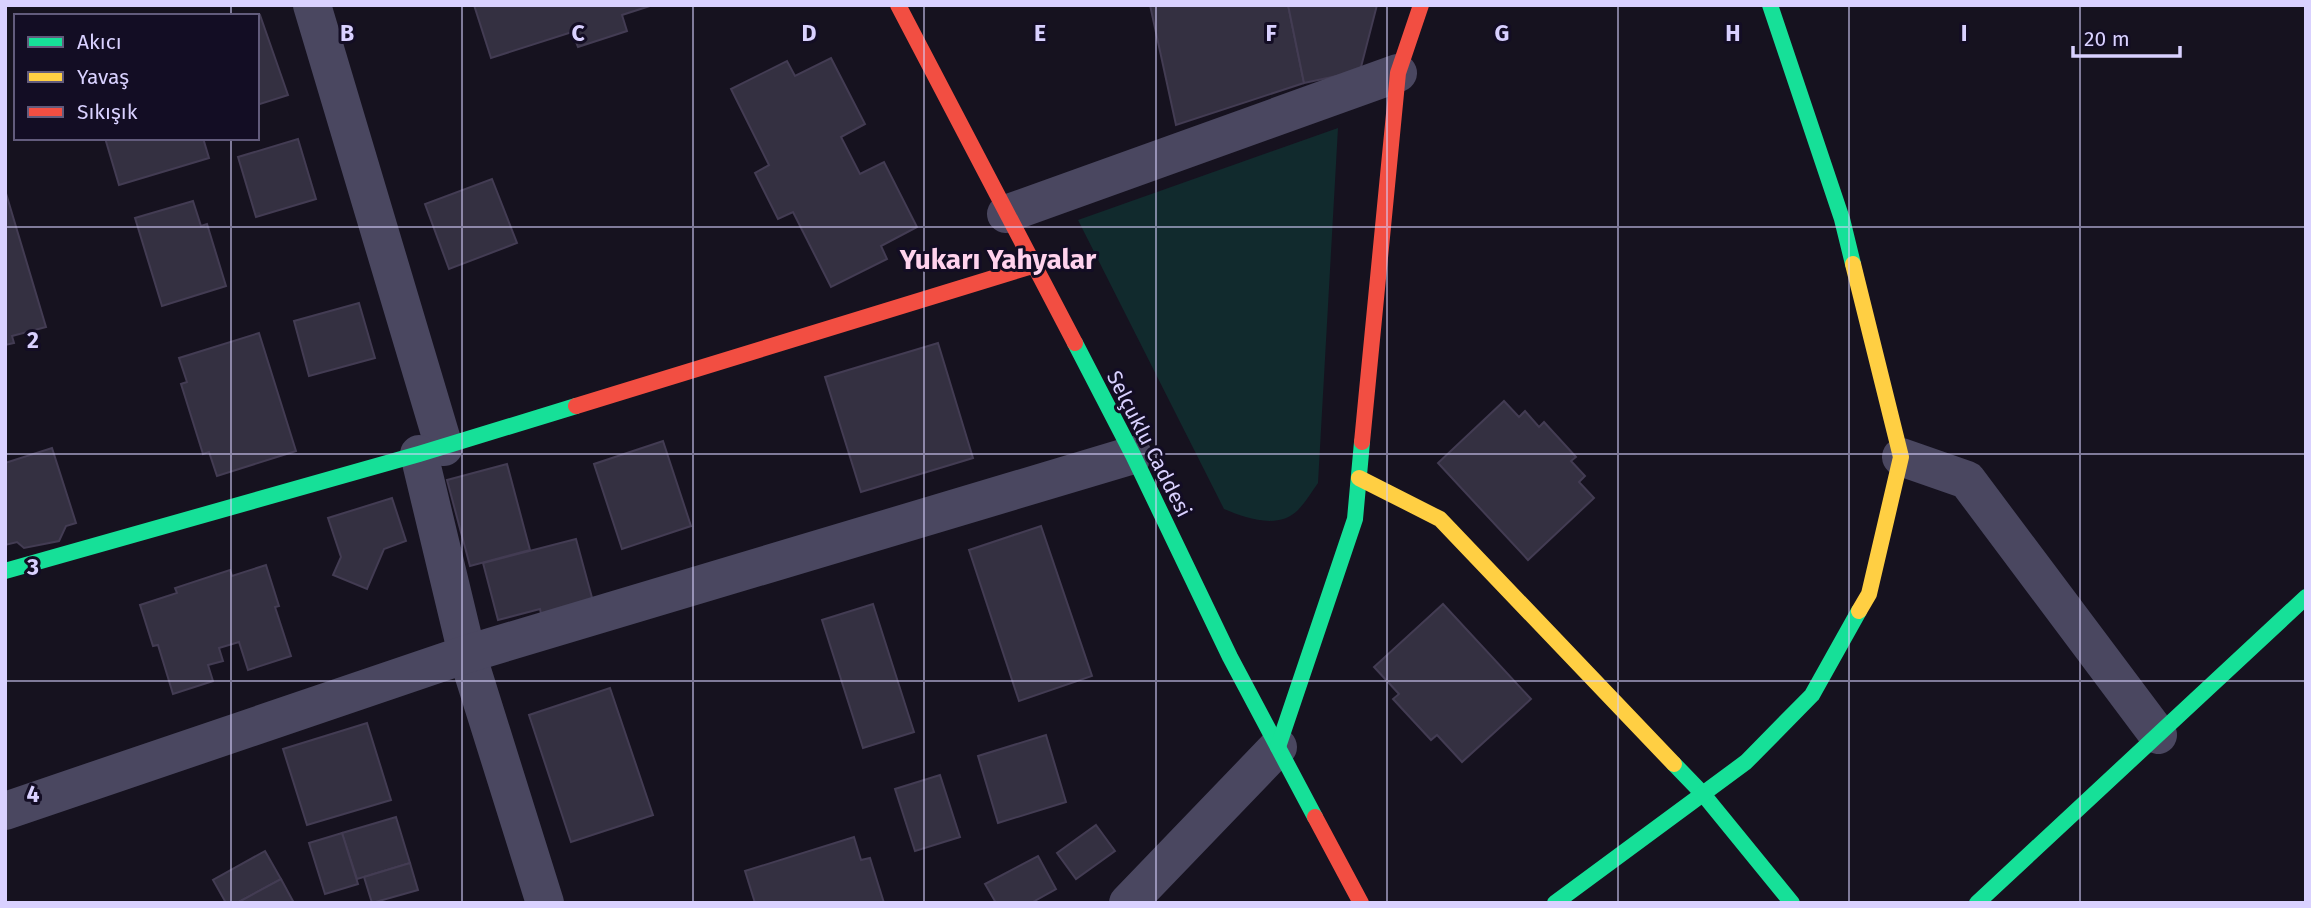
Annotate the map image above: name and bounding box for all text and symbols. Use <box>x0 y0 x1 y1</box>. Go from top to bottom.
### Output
legend <box>14 14 259 140</box>
scale bar <box>2073 14 2180 58</box>
text: B <box>340 19 354 47</box>
text: C <box>571 19 585 47</box>
text: D <box>802 19 817 47</box>
text: E <box>1034 19 1046 47</box>
text: F <box>1265 19 1277 47</box>
text: G <box>1495 19 1509 47</box>
text: H <box>1725 19 1741 47</box>
text: I <box>1961 19 1967 47</box>
text: 20 m <box>2084 26 2130 52</box>
text: Akıcı <box>77 29 122 55</box>
text: Yavaş <box>77 64 129 90</box>
text: Sıkışık <box>77 99 138 125</box>
district label: Yukarı Yahyalar <box>899 243 1097 276</box>
text: 2 <box>27 326 39 354</box>
street label: Selçuklu Caddesi <box>1101 366 1197 522</box>
text: 3 <box>26 553 39 581</box>
text: 4 <box>27 780 40 808</box>

